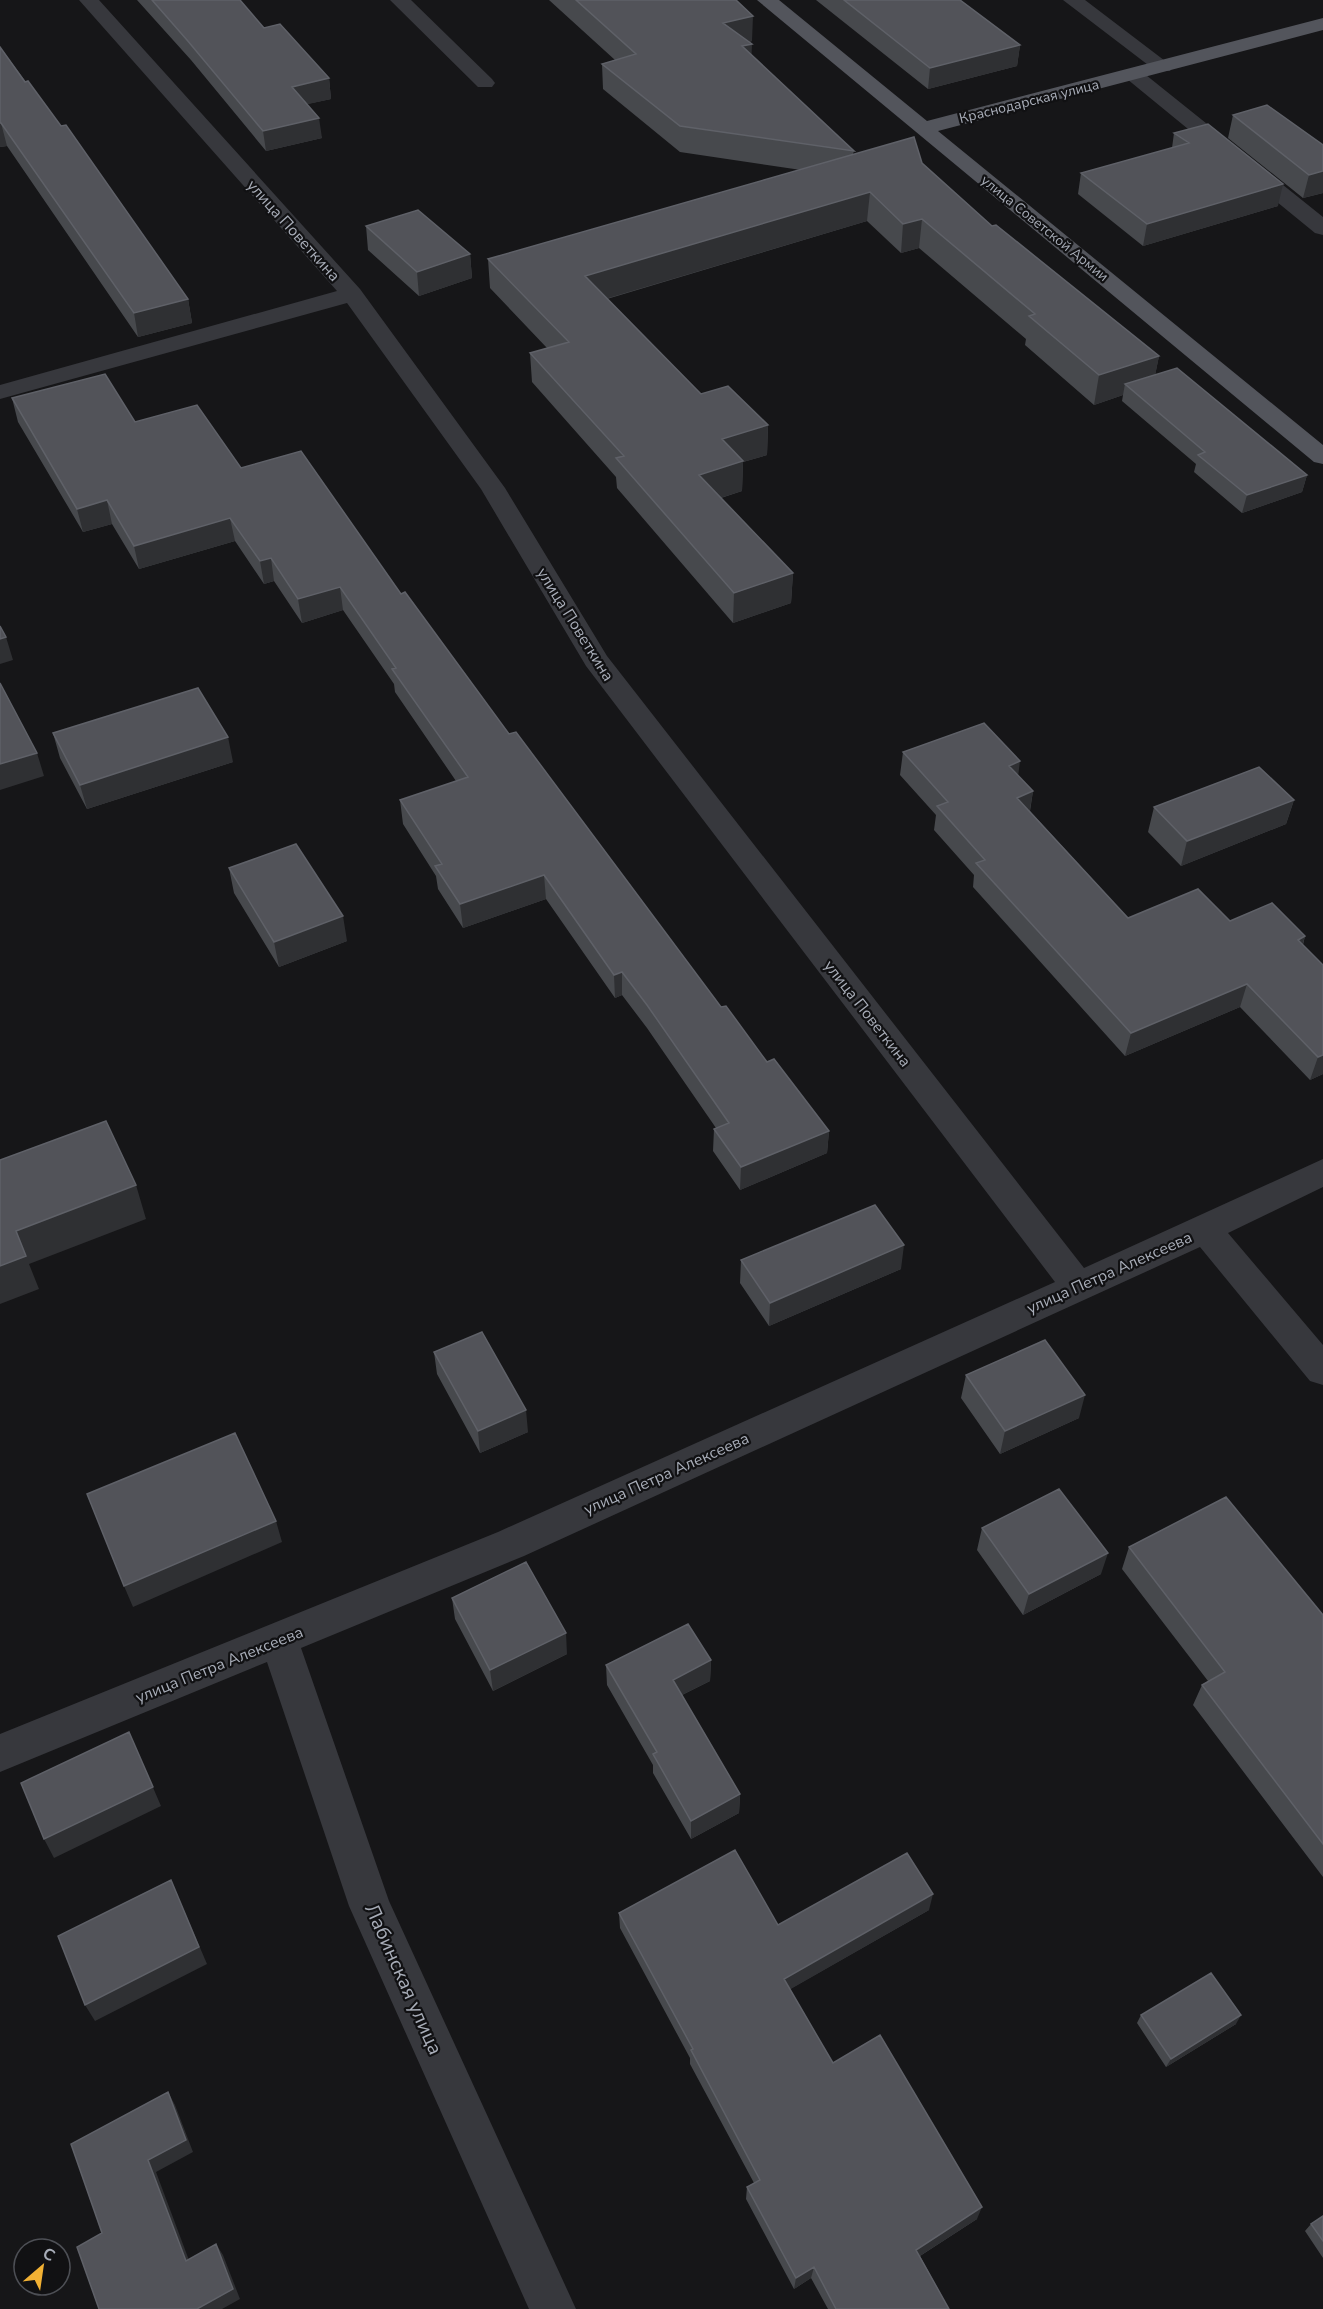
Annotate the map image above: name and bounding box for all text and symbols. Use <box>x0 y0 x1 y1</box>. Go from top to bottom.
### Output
street label: Краснодарская улица <box>957 75 1101 128</box>
street label: улица Советской Армии <box>977 171 1112 286</box>
street label: улица Поветкина <box>242 175 345 286</box>
street label: улица Поветкина <box>531 563 619 686</box>
street label: улица Поветкина <box>818 956 916 1072</box>
street label: улица Петра Алексеева <box>1023 1226 1196 1319</box>
street label: улица Петра Алексеева <box>580 1427 753 1520</box>
street label: улица Петра Алексеева <box>132 1621 307 1709</box>
street label: Лабинская улица <box>358 1899 449 2059</box>
north arrow <box>12 2237 72 2297</box>
text: С <box>39 2242 59 2267</box>

